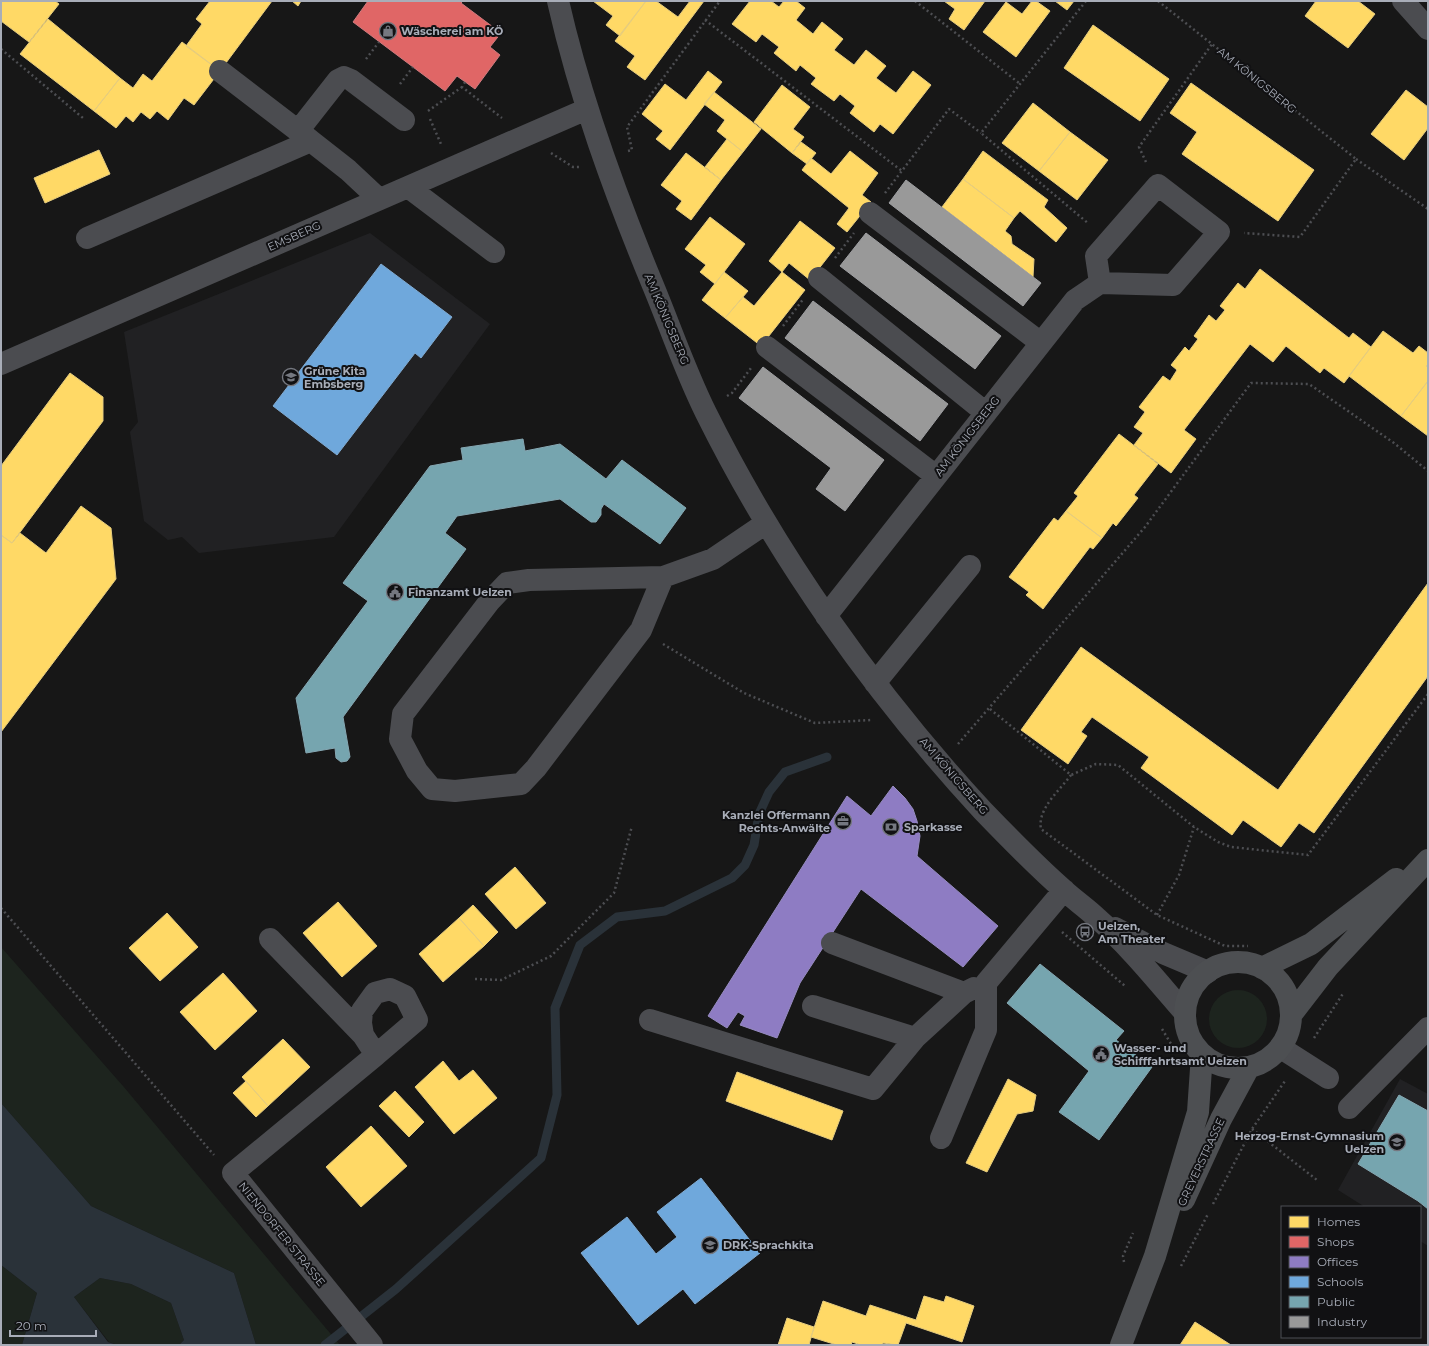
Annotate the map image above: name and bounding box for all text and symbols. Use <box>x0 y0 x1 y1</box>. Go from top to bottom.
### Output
shop icon: Wäscherei am KÖ <box>378 21 398 41</box>
place label: Wäscherei am KÖ <box>401 24 503 38</box>
street label: AM KÖNIGSBERG <box>1215 44 1299 116</box>
street label: EMSBERG <box>265 218 323 254</box>
street label: AM KÖNIGSBERG <box>641 271 693 367</box>
place label: Grüne Kita Embsberg <box>304 364 366 391</box>
school or university icon: Grüne Kita Embsberg <box>281 367 301 387</box>
street label: AM KÖNIGSBERG <box>931 393 1003 479</box>
public building icon: Finanzamt Uelzen <box>385 582 405 602</box>
place label: Finanzamt Uelzen <box>408 585 512 599</box>
street label: AM KÖNIGSBERG <box>917 735 991 817</box>
place label: Kanzlei Offermann Rechts-Anwälte <box>722 808 830 835</box>
office icon: Kanzlei Offermann Rechts-Anwälte <box>833 811 853 831</box>
bank icon: Sparkasse <box>881 817 901 837</box>
place label: Sparkasse <box>904 820 963 834</box>
place label: Uelzen, Am Theater <box>1097 919 1166 946</box>
bus stop icon: Uelzen, Am Theater <box>1075 922 1095 942</box>
place label: Wasser- und Schifffahrtsamt Uelzen <box>1114 1041 1247 1068</box>
public building icon: Wasser- und Schifffahrtsamt Uelzen <box>1091 1044 1111 1064</box>
street label: GREYERSTRASSE <box>1174 1116 1228 1208</box>
place label: Herzog-Ernst-Gymnasium Uelzen <box>1235 1129 1384 1156</box>
school or university icon: Herzog-Ernst-Gymnasium Uelzen <box>1387 1132 1407 1152</box>
street label: NIENDORFER STRASSE <box>236 1179 328 1289</box>
legend <box>1281 1206 1421 1338</box>
text: Homes <box>1317 1214 1360 1229</box>
text: Shops <box>1317 1234 1354 1249</box>
school or university icon: DRK-Sprachkita <box>700 1235 720 1255</box>
place label: DRK-Sprachkita <box>723 1238 814 1252</box>
text: Offices <box>1317 1254 1358 1269</box>
text: Schools <box>1317 1274 1363 1289</box>
text: Public <box>1317 1294 1355 1309</box>
scale bar <box>10 1312 96 1338</box>
text: Industry <box>1317 1314 1367 1329</box>
text: 20 m <box>16 1318 47 1333</box>

